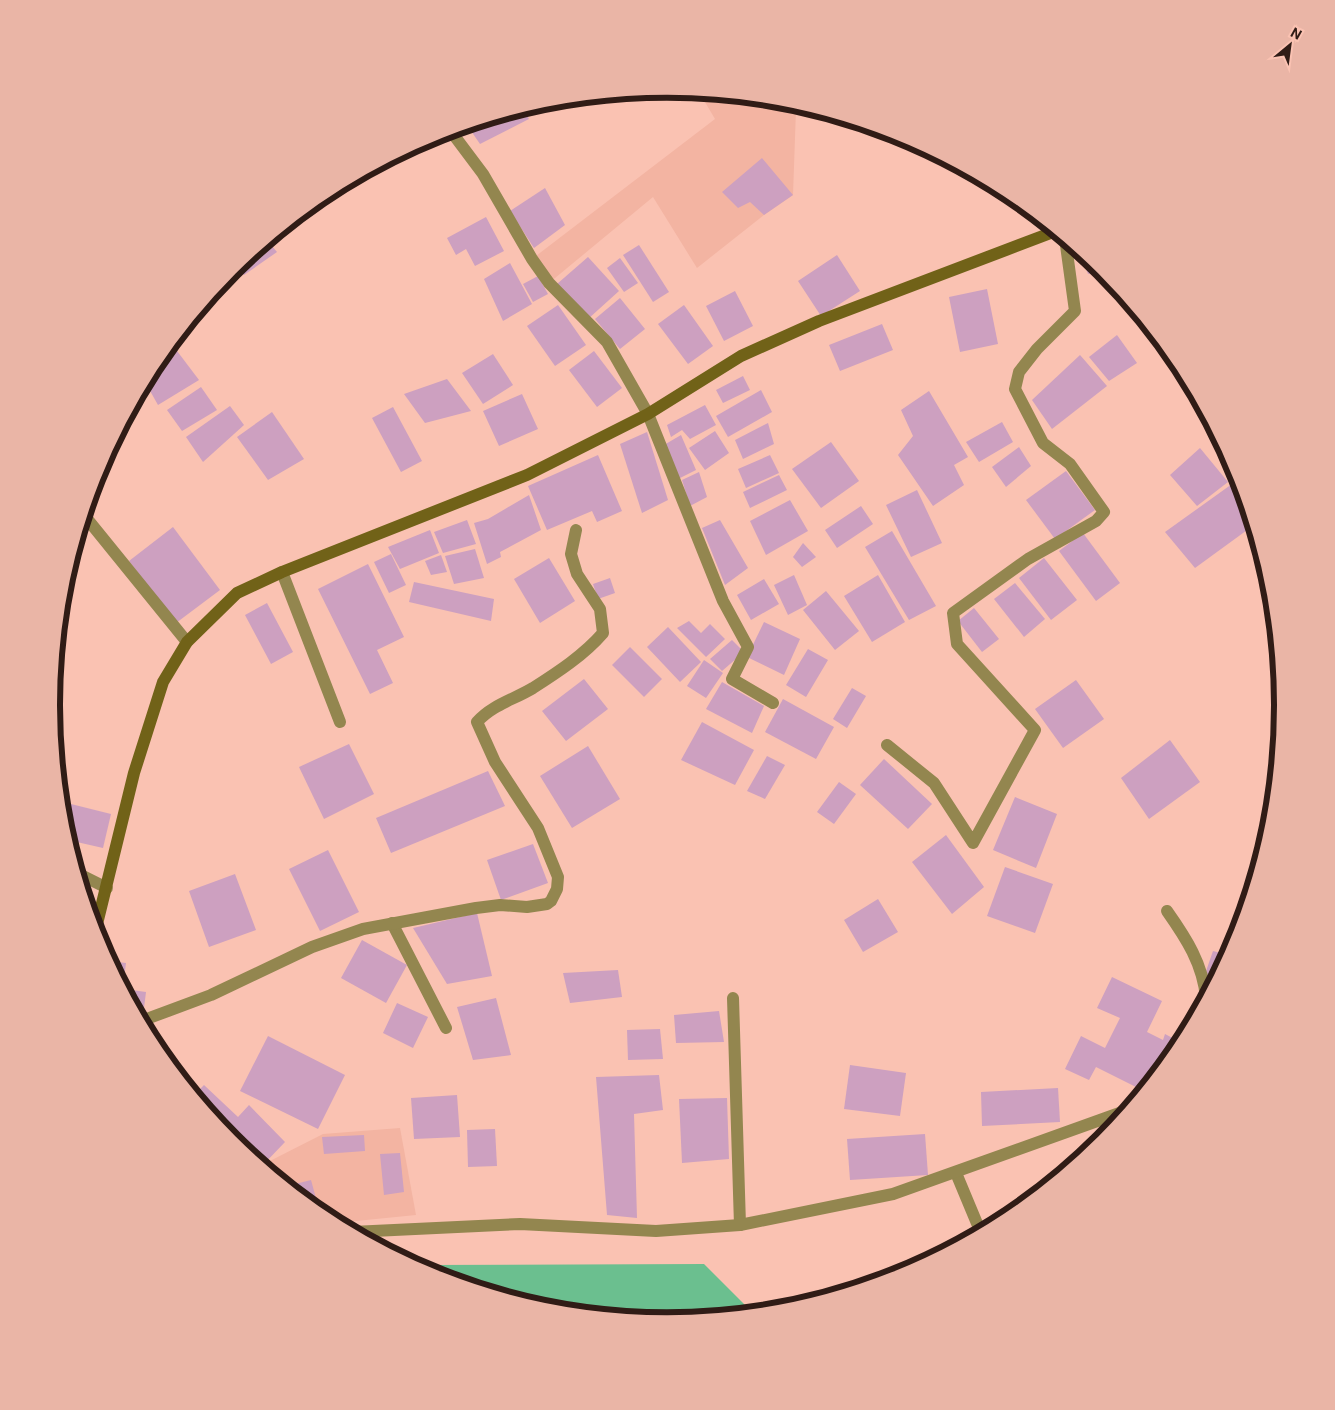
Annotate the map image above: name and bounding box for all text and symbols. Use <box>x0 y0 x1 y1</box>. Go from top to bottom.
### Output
north arrow <box>1265 20 1315 70</box>
text: N <box>1288 24 1305 43</box>

